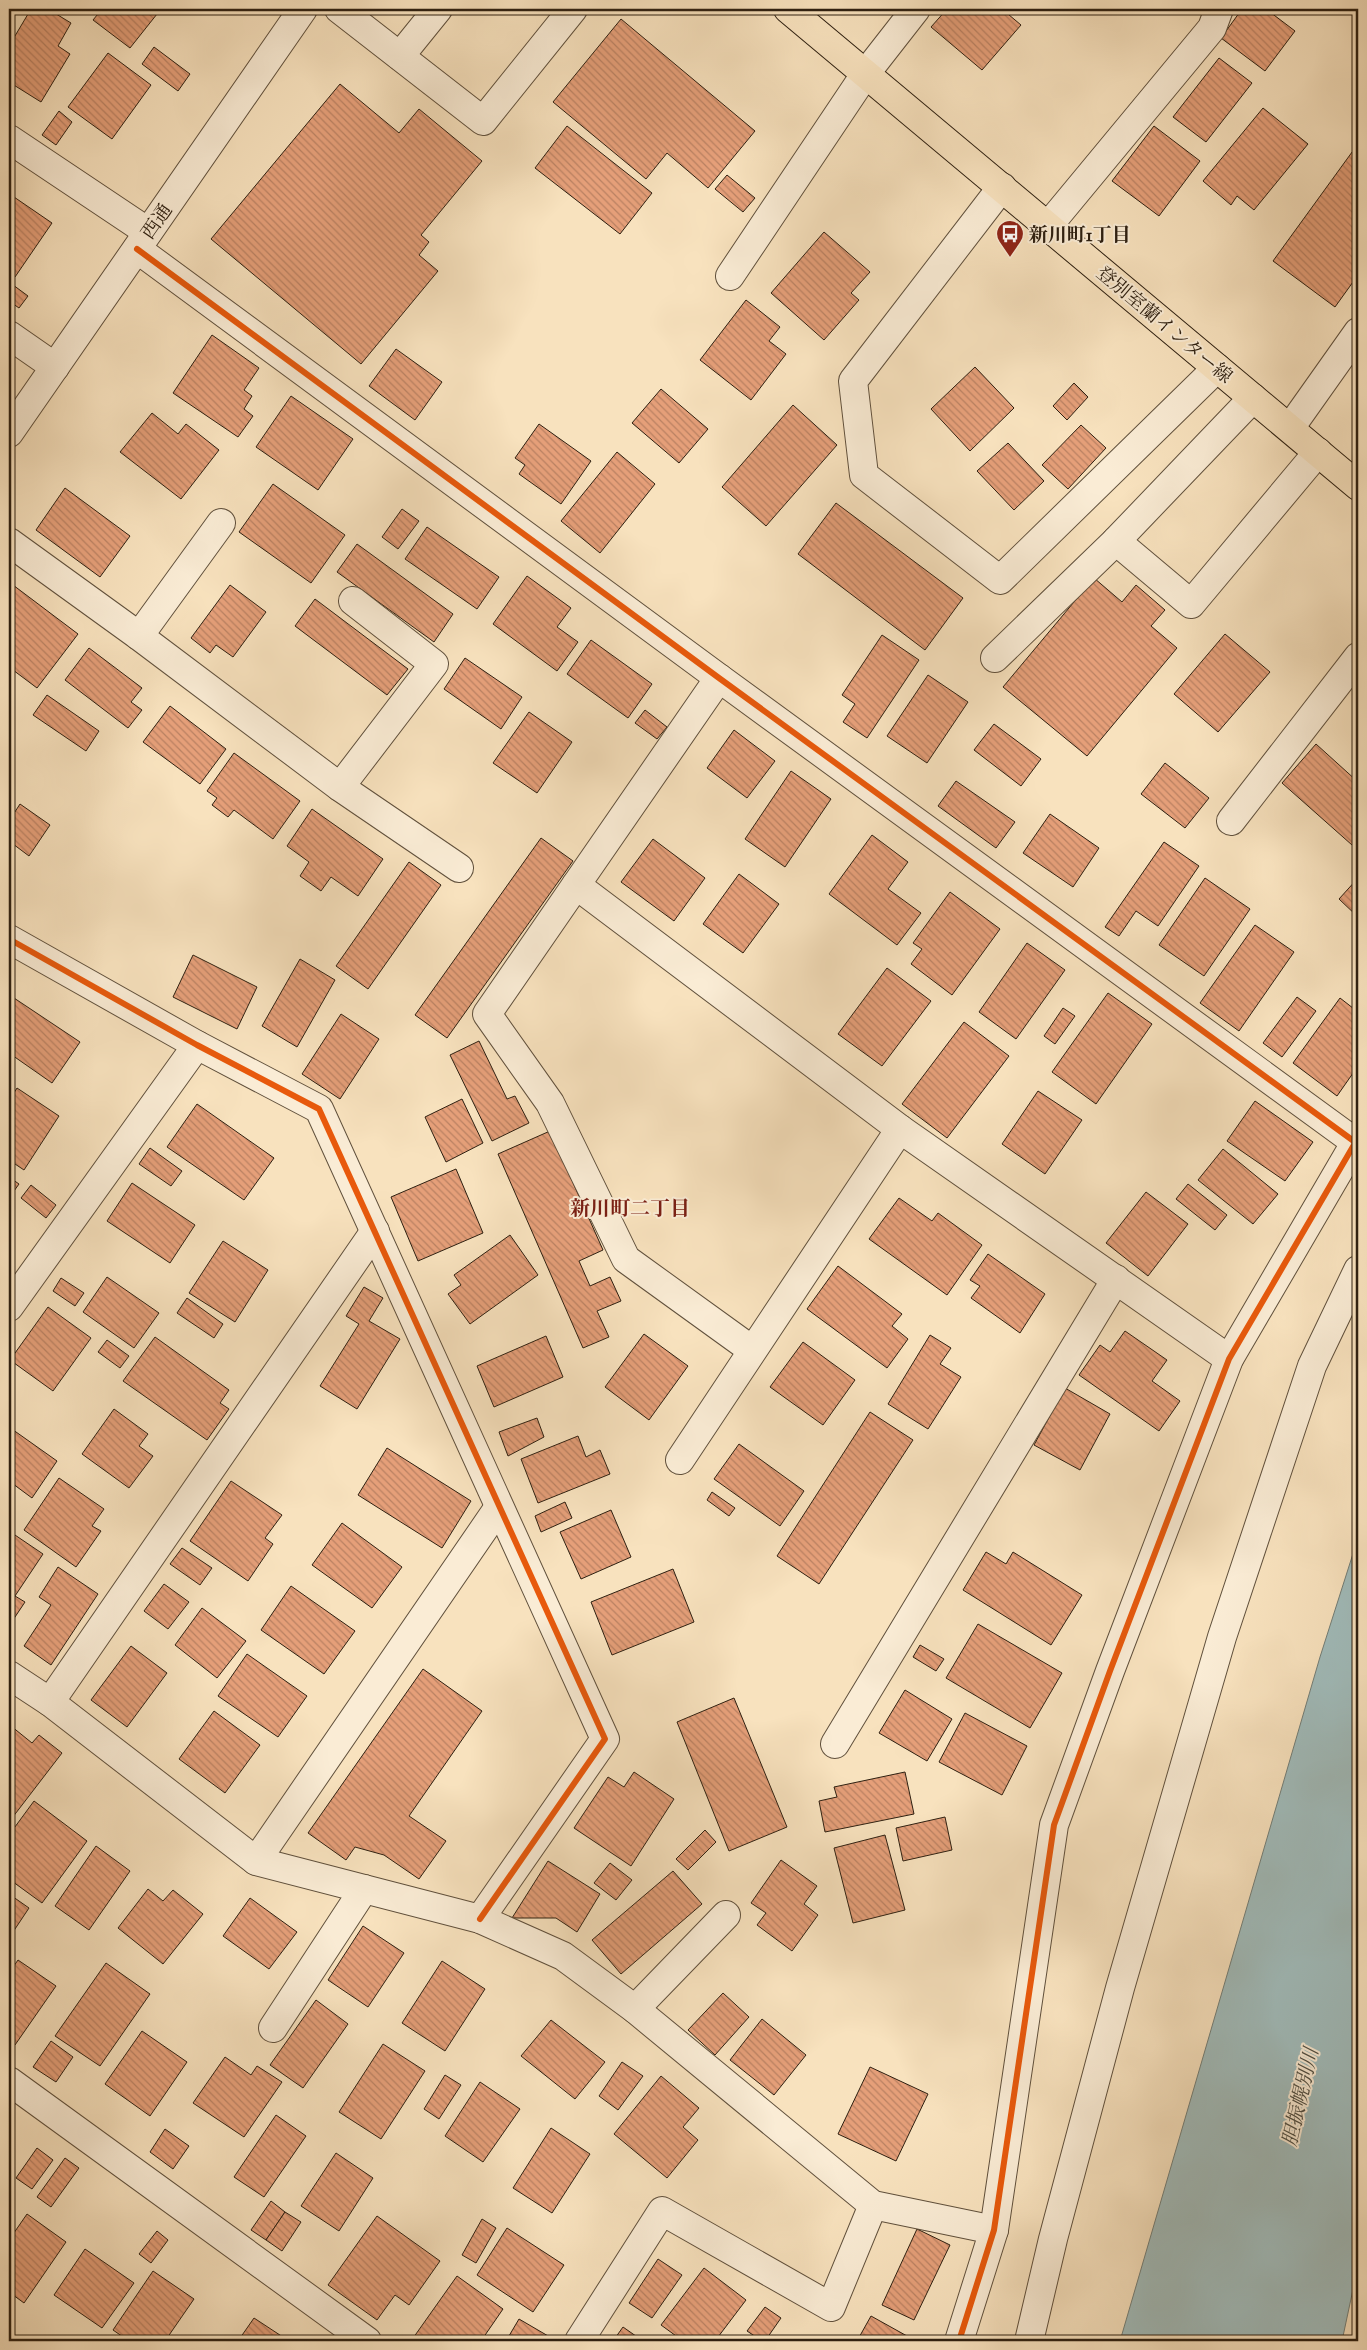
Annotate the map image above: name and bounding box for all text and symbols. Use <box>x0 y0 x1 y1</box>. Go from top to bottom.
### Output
street label: 西通 <box>136 199 180 246</box>
bus stop icon: 新川町1丁目 <box>995 219 1025 258</box>
place label: 新川町1丁目 <box>1029 223 1130 250</box>
street label: 登別室蘭インター線 <box>1090 261 1237 391</box>
district label: 新川町二丁目 <box>570 1196 690 1225</box>
water label: 胆振幌別川 <box>1277 2044 1328 2150</box>

